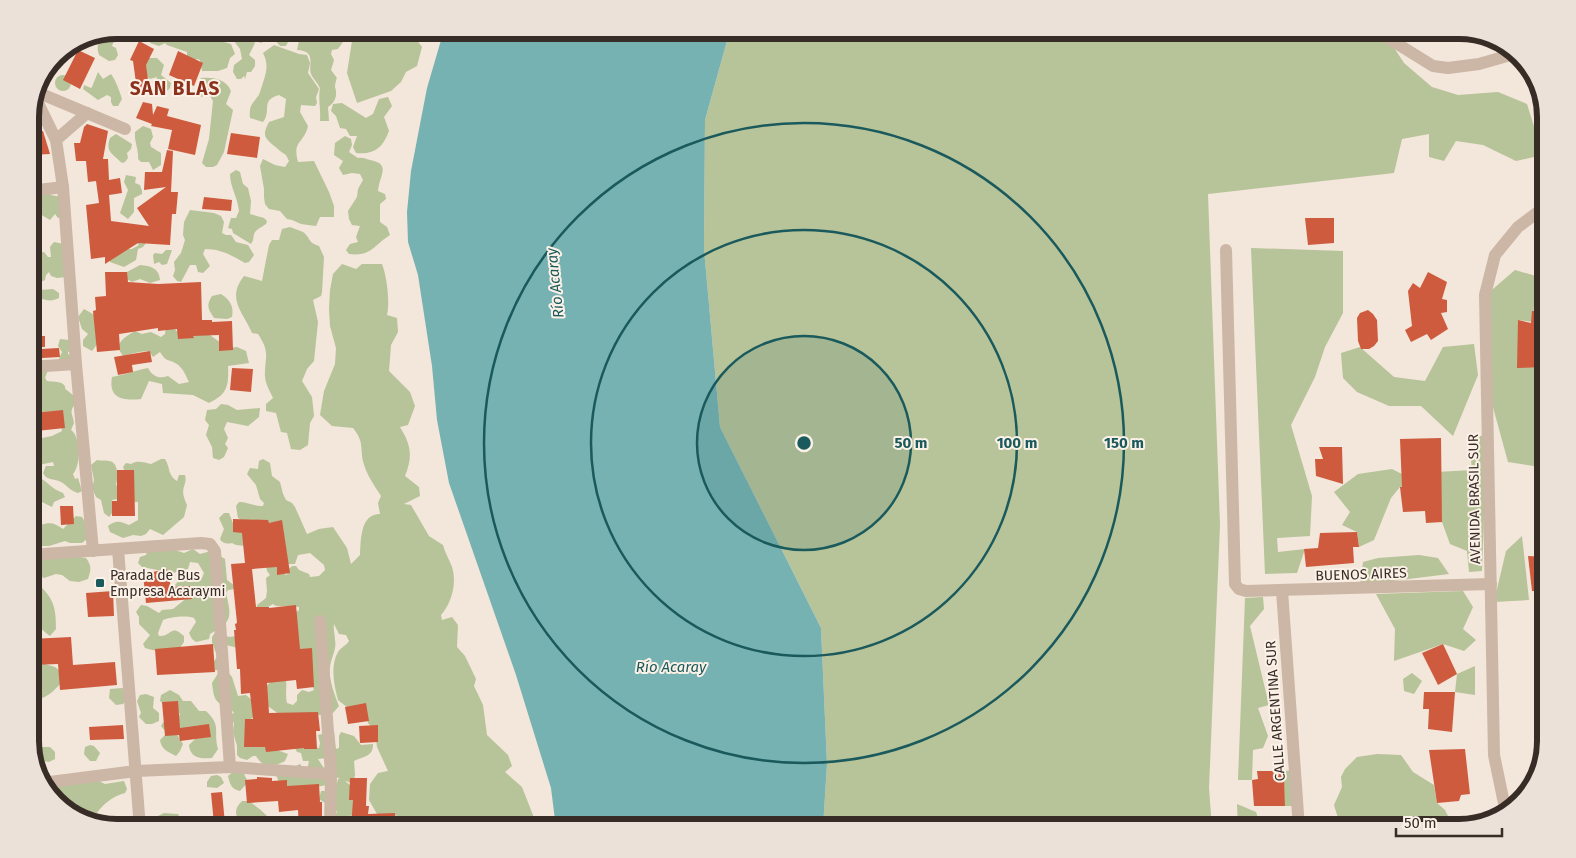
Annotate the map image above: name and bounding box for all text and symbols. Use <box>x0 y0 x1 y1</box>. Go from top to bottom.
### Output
district label: SAN BLAS <box>130 77 220 100</box>
water label: Río Acaray <box>542 246 568 319</box>
street label: AVENIDA BRASIL SUR <box>1465 433 1484 564</box>
centre of rings <box>795 434 813 452</box>
text: 50 m <box>894 434 928 452</box>
text: 100 m <box>997 434 1037 452</box>
text: 150 m <box>1104 434 1144 452</box>
street label: BUENOS AIRES <box>1315 564 1407 585</box>
place label: Parada de Bus Empresa Acaraymi <box>110 567 225 600</box>
marker: Parada de Bus Empresa Acaraymi <box>94 577 106 589</box>
street label: CALLE ARGENTINA SUR <box>1262 639 1289 782</box>
water label: Río Acaray <box>636 658 707 676</box>
scale bar <box>1396 806 1502 838</box>
text: 50 m <box>1404 814 1437 832</box>

